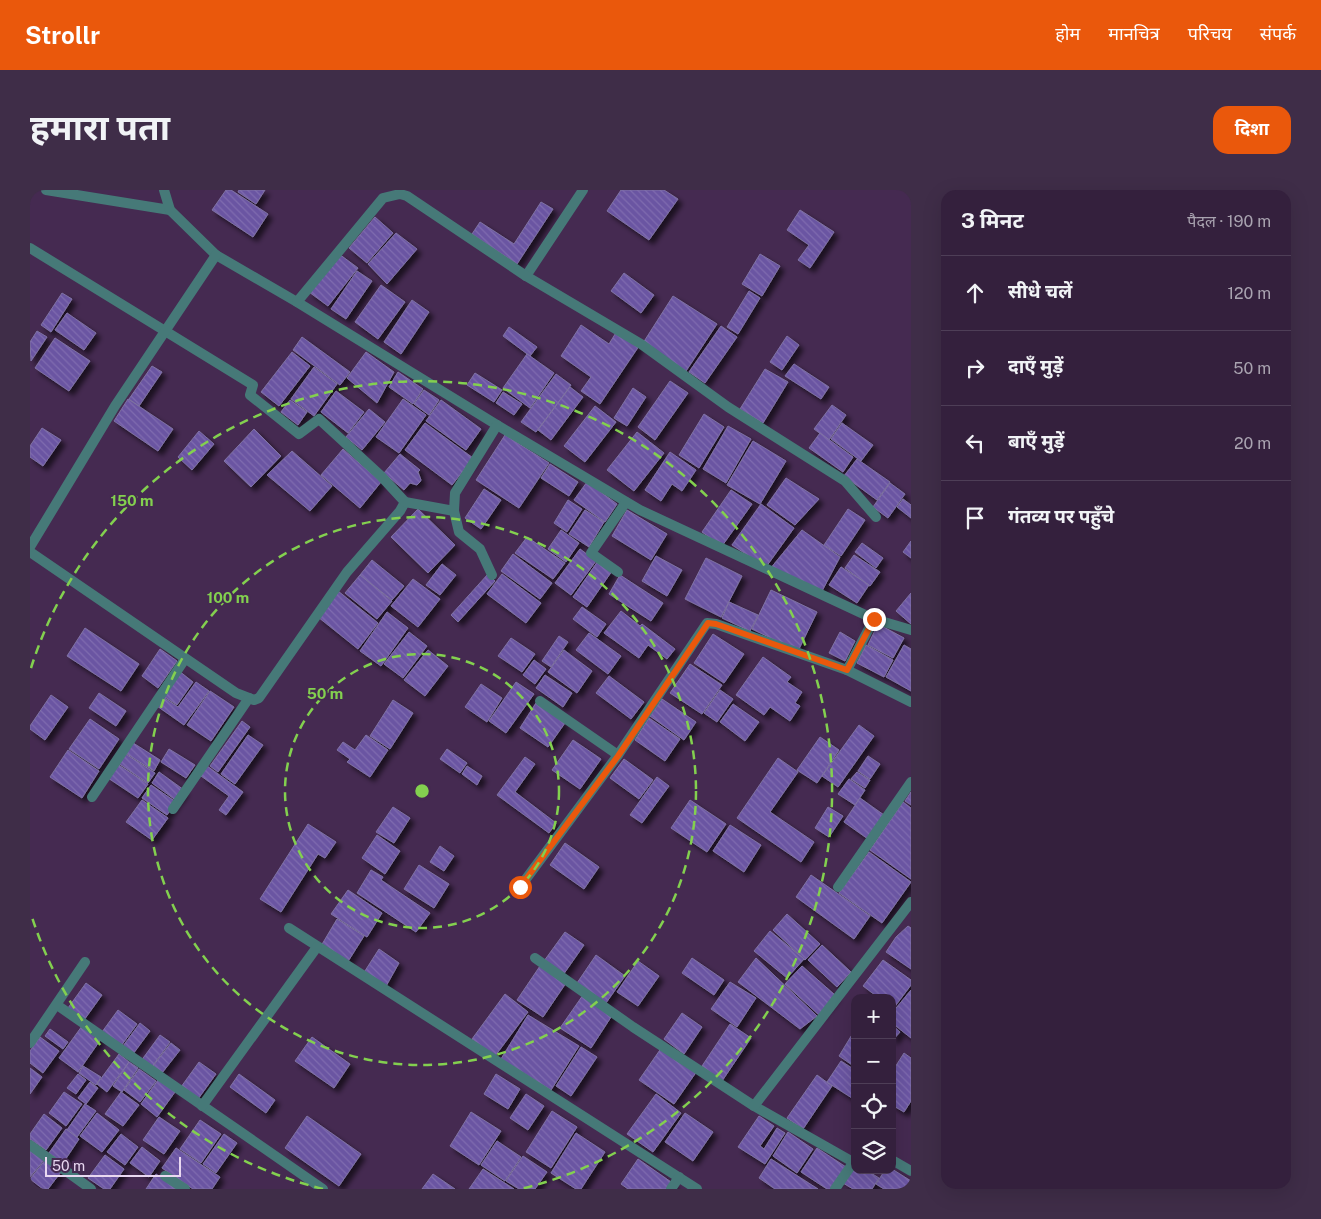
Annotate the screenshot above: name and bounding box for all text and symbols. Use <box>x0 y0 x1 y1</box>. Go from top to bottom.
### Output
text: Strollr <box>25 21 100 49</box>
text: होम <box>1055 23 1080 44</box>
text: मानचित्र <box>1108 23 1160 44</box>
text: परिचय <box>1188 23 1232 44</box>
text: संपर्क <box>1260 23 1296 44</box>
button: दिशा <box>1213 106 1291 154</box>
text: हमारा पता <box>30 107 170 148</box>
text: 3 मिनट <box>961 208 1024 233</box>
text: पैदल · 190 m <box>1187 212 1271 231</box>
icon: ahead <box>961 279 989 307</box>
text: सीधे चलें <box>1008 280 1072 302</box>
text: 120 m <box>1227 284 1271 303</box>
icon: right <box>961 354 989 382</box>
text: दाएँ मुड़ें <box>1008 355 1063 377</box>
text: 50 m <box>1233 359 1271 378</box>
icon: left <box>961 429 989 457</box>
text: बाएँ मुड़ें <box>1008 430 1064 452</box>
text: 20 m <box>1234 434 1271 453</box>
text: 150 m <box>110 492 154 509</box>
icon: arrive <box>961 504 989 532</box>
text: गंतव्य पर पहुँचे <box>1008 505 1114 527</box>
text: 100 m <box>207 589 249 606</box>
route end <box>863 608 886 631</box>
text: 50 m <box>307 685 343 702</box>
centre of rings <box>413 782 431 800</box>
route start <box>509 876 532 899</box>
map controls <box>851 994 896 1174</box>
button: + <box>851 994 896 1039</box>
button: − <box>851 1039 896 1084</box>
button: locate <box>851 1084 896 1129</box>
button: layers <box>851 1129 896 1174</box>
scale bar <box>45 1154 181 1177</box>
text: 50 m <box>52 1158 85 1174</box>

